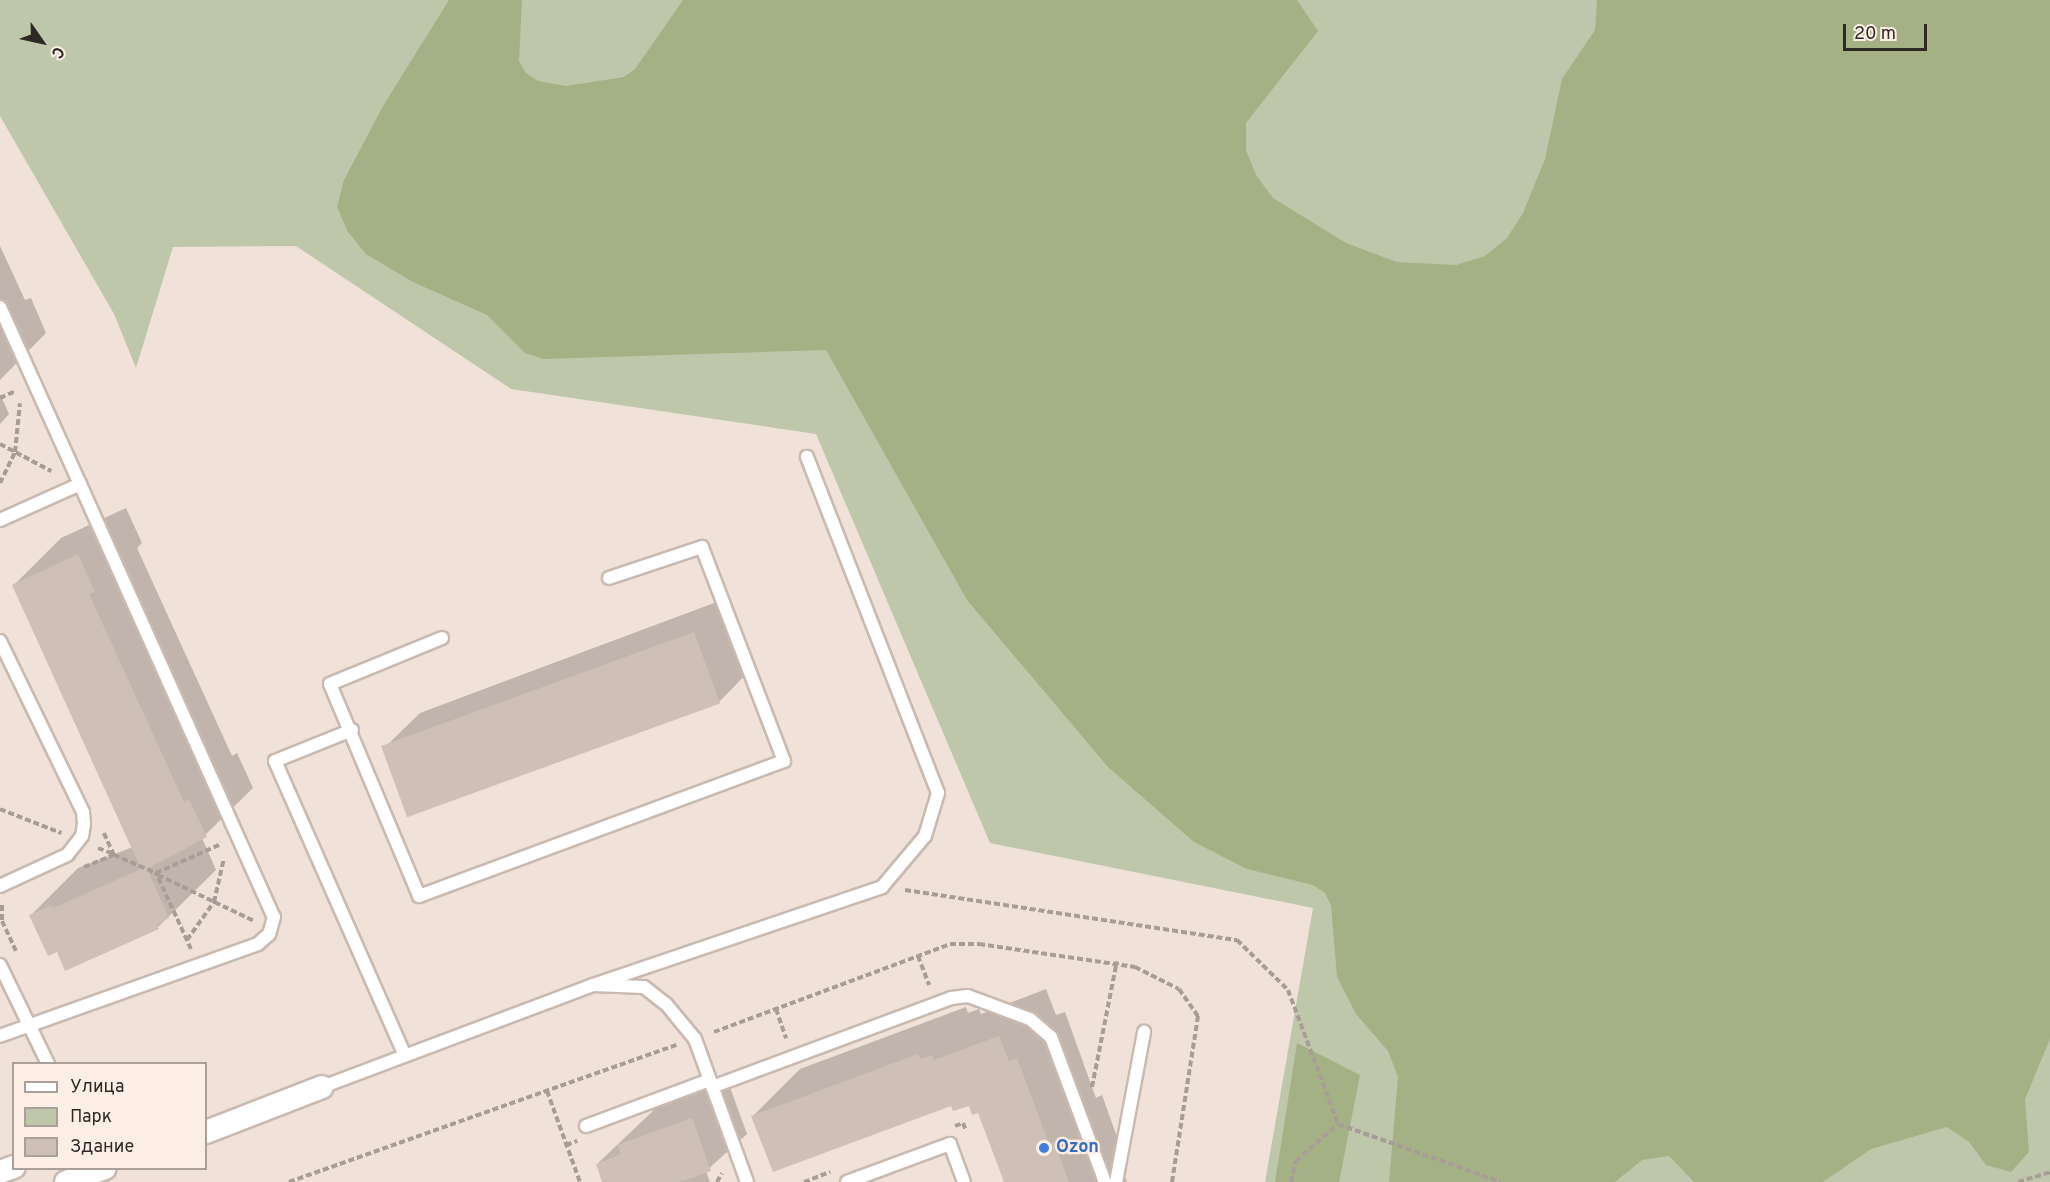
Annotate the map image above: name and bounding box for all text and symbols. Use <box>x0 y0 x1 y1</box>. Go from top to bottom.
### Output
north arrow <box>12 12 72 72</box>
scale bar <box>1846 12 1930 50</box>
text: 20 m <box>1854 23 1896 46</box>
text: С <box>46 42 68 62</box>
legend <box>12 1062 207 1170</box>
text: Улица <box>70 1076 124 1099</box>
text: Парк <box>70 1106 112 1129</box>
text: Здание <box>70 1136 134 1159</box>
place label: Ozon <box>1056 1137 1099 1159</box>
marker: Ozon <box>1037 1141 1051 1155</box>

